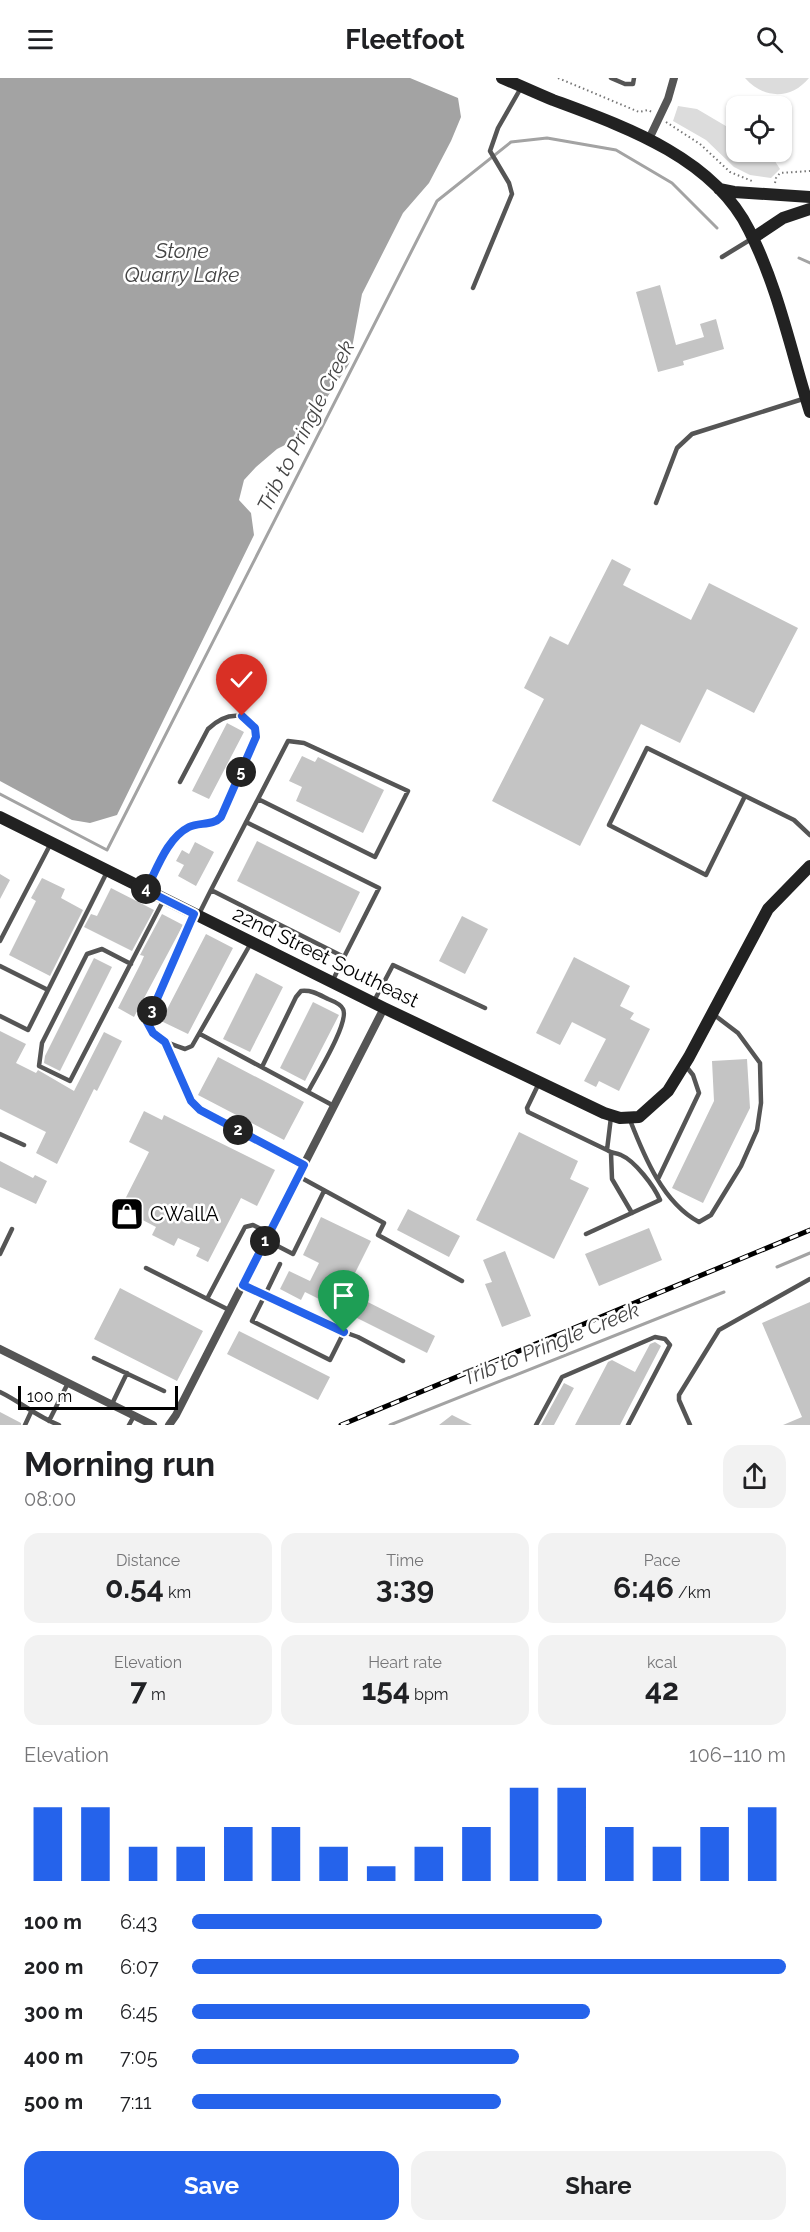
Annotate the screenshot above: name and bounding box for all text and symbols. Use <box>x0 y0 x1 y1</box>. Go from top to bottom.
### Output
icon: menu <box>24 23 57 56</box>
icon: search <box>753 23 786 56</box>
text: Fleetfoot <box>345 24 465 55</box>
map controls <box>726 96 792 162</box>
button: locate <box>726 96 792 162</box>
water label: Stone Quarry Lake <box>124 238 240 287</box>
water label: Trib to Pringle Creek <box>252 336 360 515</box>
pin <box>216 654 267 716</box>
icon: check <box>225 663 258 696</box>
pin: 5 <box>226 757 256 787</box>
text: 5 <box>237 762 245 781</box>
pin: 4 <box>131 874 161 904</box>
text: 4 <box>141 879 151 898</box>
street label: 22nd Street Southeast <box>229 902 423 1013</box>
pin: 3 <box>137 996 167 1026</box>
text: 3 <box>148 1001 156 1020</box>
pin: 2 <box>223 1115 253 1145</box>
text: 2 <box>233 1120 243 1139</box>
shop icon: CWallA <box>109 1196 145 1232</box>
place label: CWallA <box>150 1202 219 1226</box>
pin: 1 <box>250 1226 280 1256</box>
text: 1 <box>261 1231 269 1250</box>
pin <box>318 1270 369 1332</box>
icon: arrive <box>327 1279 360 1312</box>
water label: Trib to Pringle Creek <box>459 1297 643 1390</box>
scale bar <box>18 1383 178 1410</box>
text: 100 m <box>27 1387 72 1406</box>
text: Morning run <box>24 1445 215 1484</box>
button: share <box>723 1445 786 1508</box>
text: 08:00 <box>24 1487 76 1511</box>
text: Distance <box>116 1551 180 1570</box>
text: Time <box>386 1551 424 1570</box>
text: Pace <box>644 1551 680 1570</box>
text: 0.54 <box>105 1570 164 1605</box>
text: 3:39 <box>376 1570 434 1605</box>
text: 6:46 <box>613 1570 674 1605</box>
text: km <box>164 1583 191 1602</box>
text: /km <box>674 1583 711 1602</box>
text: Elevation <box>114 1653 182 1672</box>
text: Heart rate <box>368 1653 442 1672</box>
text: kcal <box>647 1653 677 1672</box>
text: 7 <box>130 1672 147 1707</box>
text: 154 <box>361 1672 410 1707</box>
text: 42 <box>645 1672 679 1707</box>
text: m <box>147 1685 166 1704</box>
text: bpm <box>410 1685 449 1704</box>
text: Elevation <box>24 1743 109 1767</box>
text: 106–110 m <box>689 1743 786 1767</box>
text: 100 m <box>24 1910 82 1934</box>
text: 6:43 <box>120 1910 157 1934</box>
text: 200 m <box>24 1955 83 1979</box>
text: 6:07 <box>120 1955 159 1979</box>
text: 300 m <box>24 2000 83 2024</box>
text: 6:45 <box>120 2000 158 2024</box>
text: 400 m <box>24 2045 83 2069</box>
text: 7:05 <box>120 2045 158 2069</box>
text: 500 m <box>24 2090 83 2114</box>
text: 7:11 <box>120 2090 152 2114</box>
button: Save <box>24 2151 399 2220</box>
button: Share <box>411 2151 786 2220</box>

